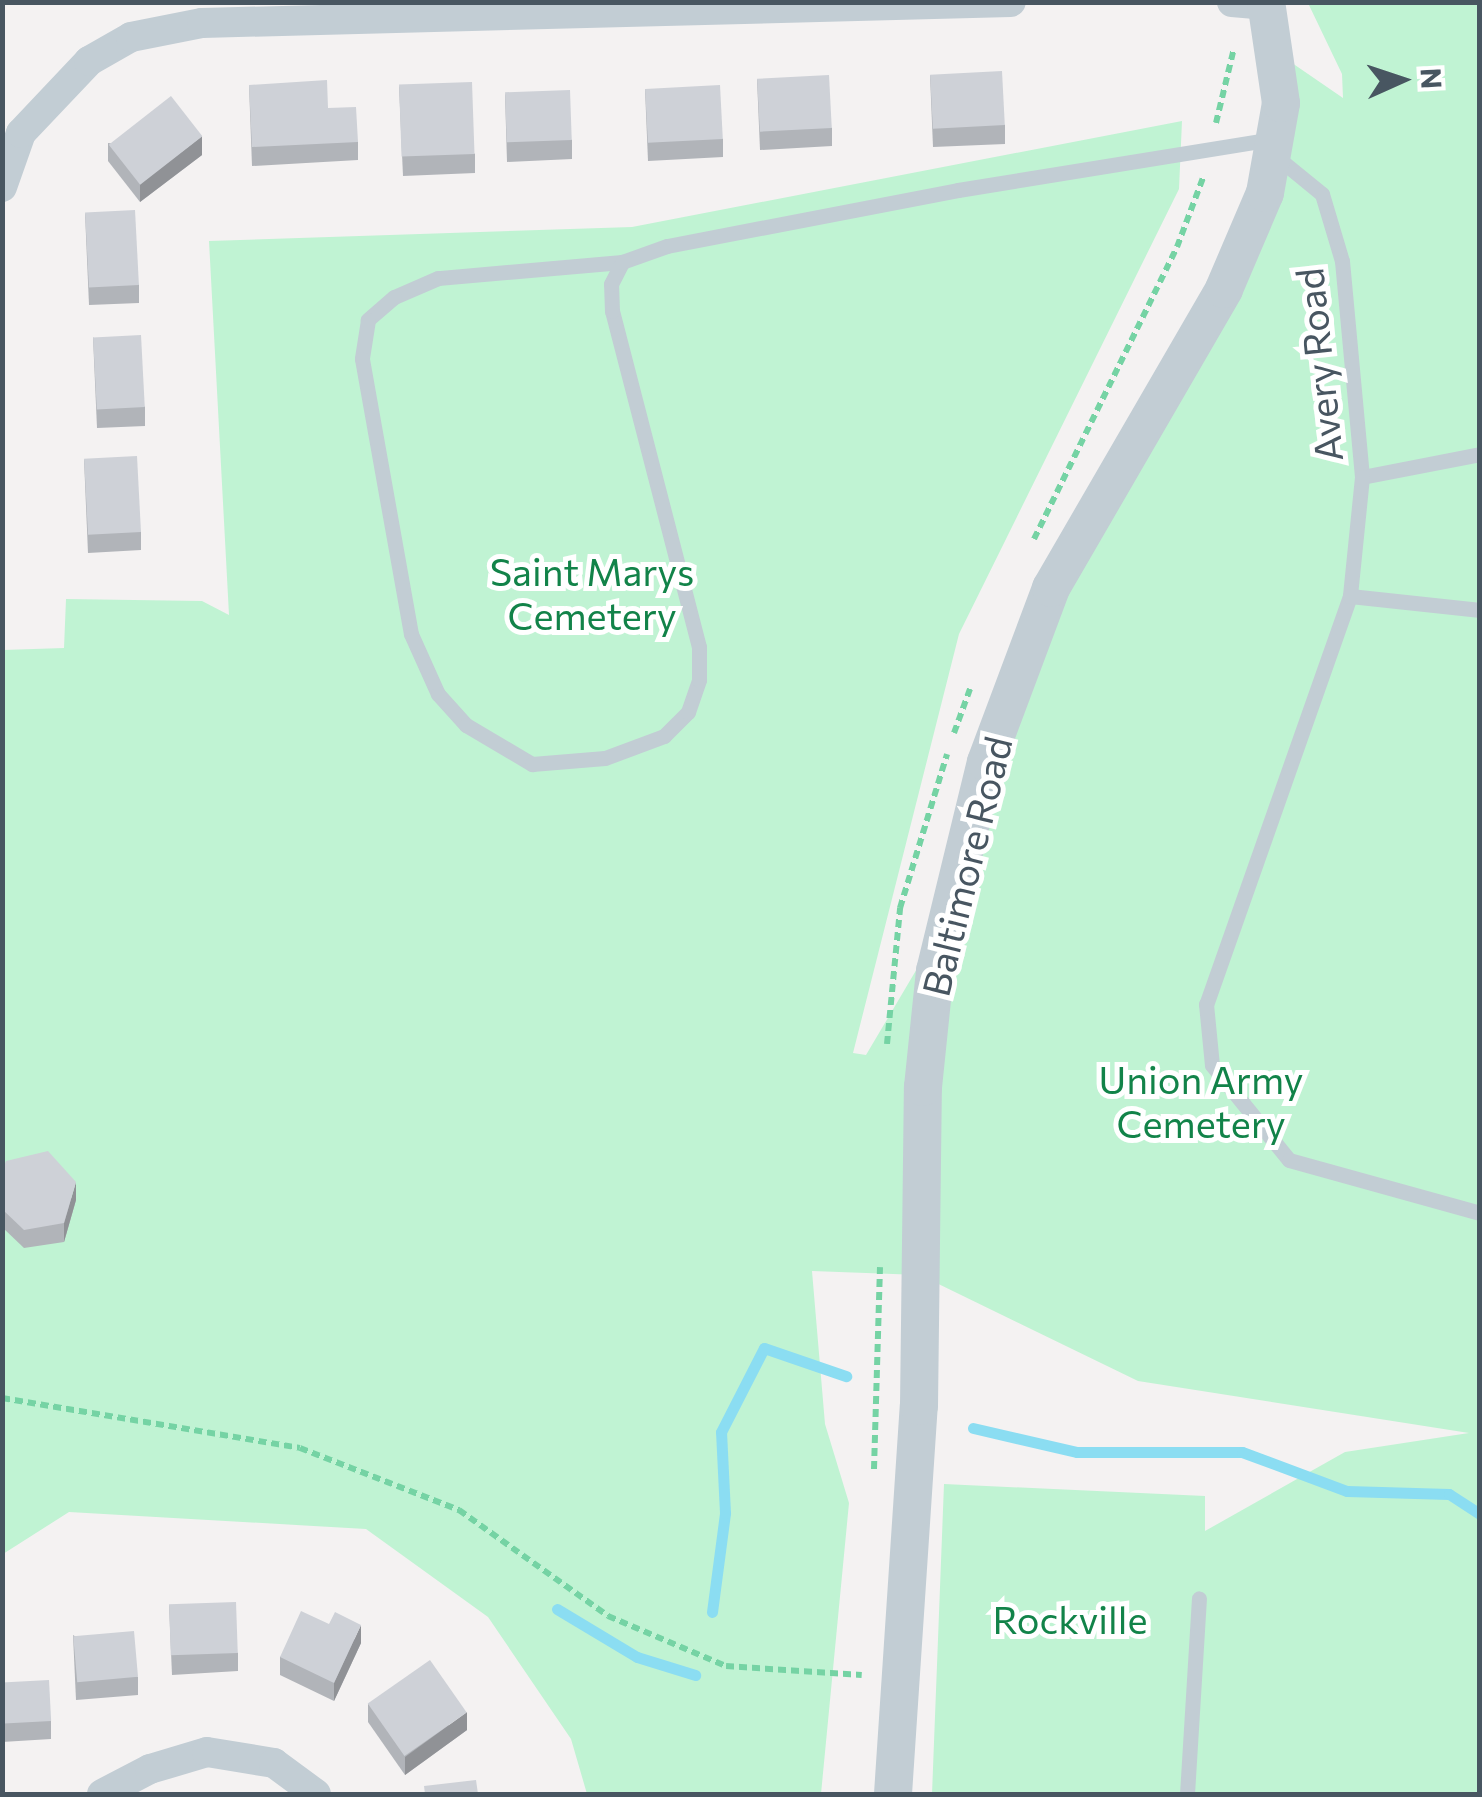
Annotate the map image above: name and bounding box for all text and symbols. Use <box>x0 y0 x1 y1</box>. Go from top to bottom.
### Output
north arrow <box>1352 30 1452 130</box>
text: N <box>1414 67 1449 90</box>
street label: Avery Road <box>1285 266 1351 464</box>
park label: Saint Marys Cemetery <box>490 548 694 638</box>
street label: Baltimore Road <box>912 732 1020 1000</box>
park label: Union Army Cemetery <box>1099 1056 1303 1146</box>
park label: Rockville <box>993 1596 1147 1642</box>

